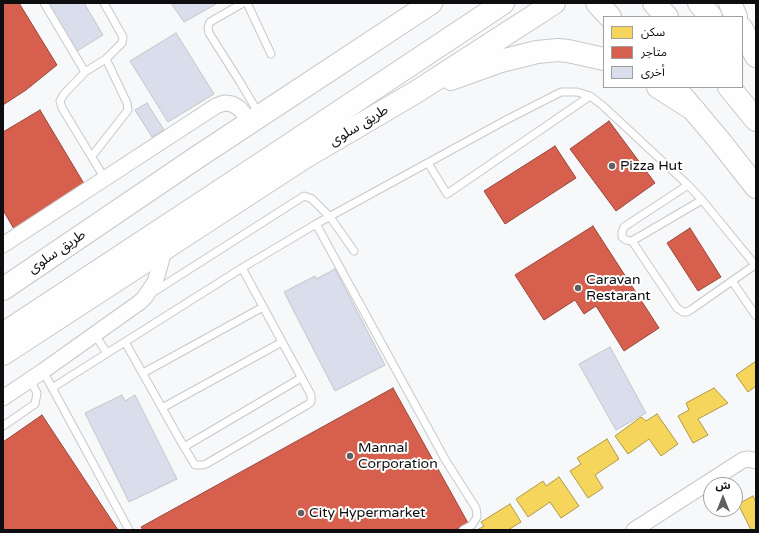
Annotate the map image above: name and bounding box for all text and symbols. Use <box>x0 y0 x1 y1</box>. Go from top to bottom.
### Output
legend <box>603 16 743 88</box>
text: سكن <box>641 25 665 39</box>
text: متاجر <box>641 45 667 59</box>
text: أخرى <box>641 65 665 79</box>
street label: طريق سلوى <box>326 102 392 150</box>
place label: Pizza Hut <box>620 158 682 174</box>
marker: Pizza Hut <box>607 161 617 171</box>
street label: طريق سلوى <box>25 227 89 277</box>
place label: Caravan Restarant <box>586 272 651 304</box>
marker: Caravan Restarant <box>573 283 583 293</box>
place label: Mannal Corporation <box>358 440 438 472</box>
marker: Mannal Corporation <box>345 451 355 461</box>
north arrow <box>703 477 743 517</box>
text: ش <box>715 479 731 492</box>
place label: City Hypermarket <box>309 505 426 521</box>
marker: City Hypermarket <box>296 508 306 518</box>

